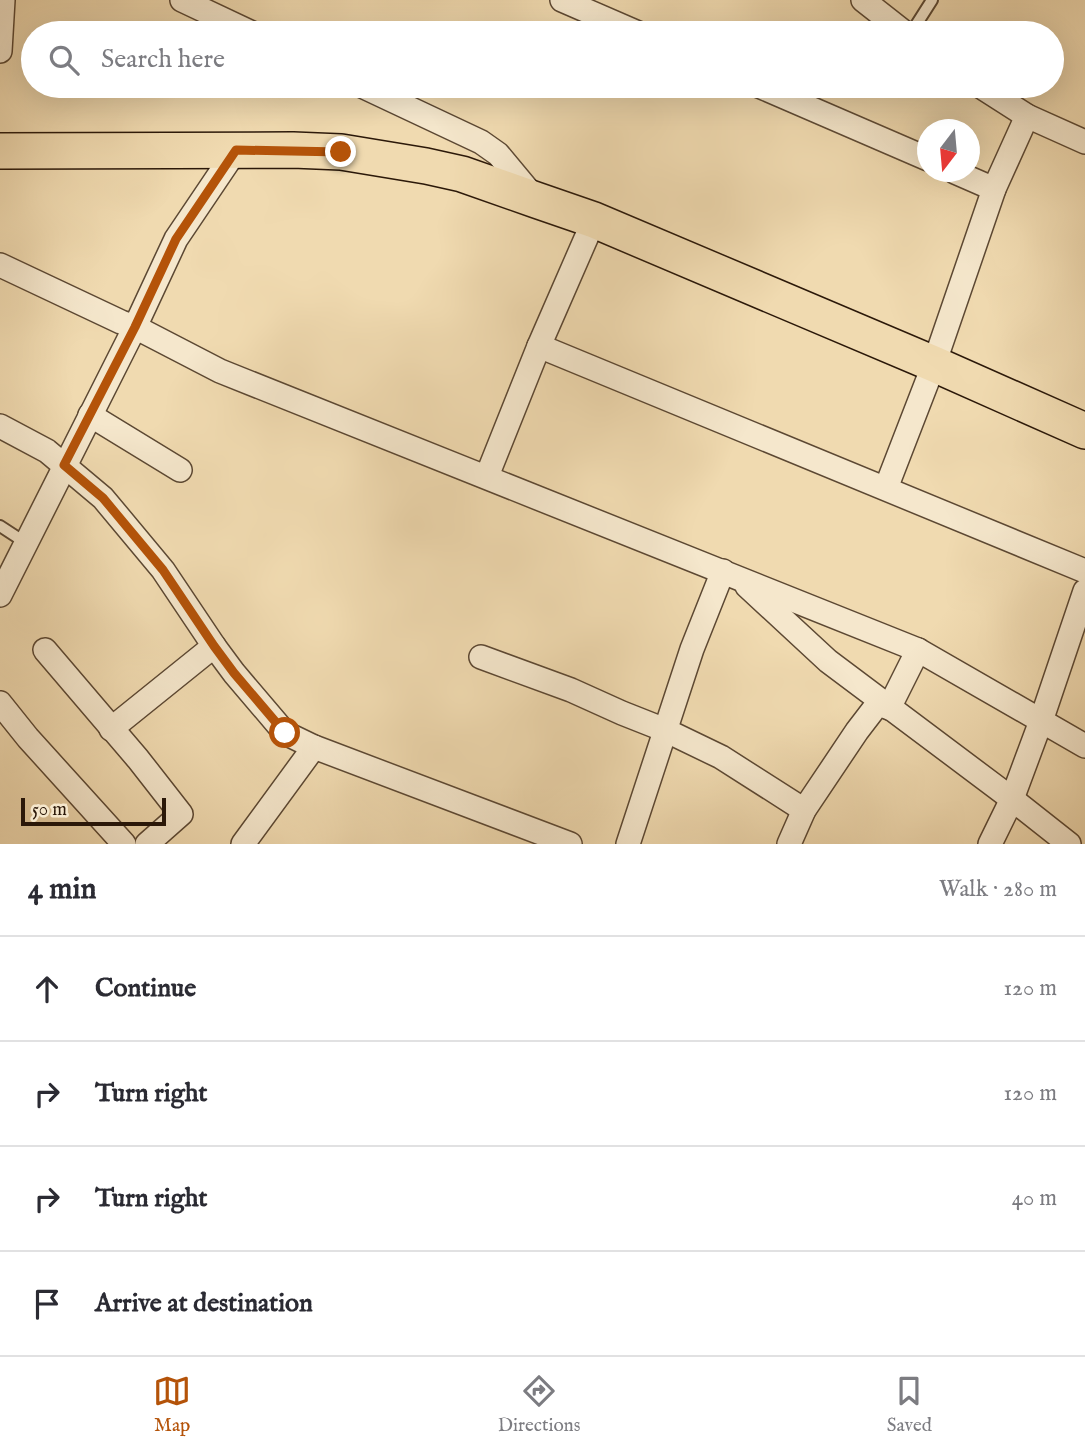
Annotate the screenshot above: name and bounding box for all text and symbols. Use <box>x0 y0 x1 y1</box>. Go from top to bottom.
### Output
search box <box>21 21 1064 98</box>
icon: search <box>45 41 83 79</box>
text: Search here <box>101 43 225 76</box>
north arrow <box>917 119 980 182</box>
route end <box>325 136 356 167</box>
route start <box>269 717 300 748</box>
scale bar <box>21 795 166 827</box>
text: 50 m <box>32 798 67 822</box>
text: 4 min <box>28 871 96 909</box>
text: Walk · 280 m <box>939 875 1057 904</box>
icon: ahead <box>28 970 66 1008</box>
text: Continue <box>95 972 196 1005</box>
text: 120 m <box>1004 974 1057 1003</box>
icon: right <box>28 1075 66 1113</box>
text: Turn right <box>95 1077 208 1110</box>
text: 120 m <box>1004 1079 1057 1108</box>
icon: right <box>28 1180 66 1218</box>
text: Turn right <box>95 1182 208 1215</box>
text: 40 m <box>1012 1184 1057 1213</box>
icon: arrive <box>28 1285 66 1323</box>
text: Arrive at destination <box>95 1287 313 1320</box>
tab: Map <box>153 1372 191 1438</box>
tab: Directions <box>498 1372 580 1438</box>
tab: Saved <box>887 1372 932 1438</box>

